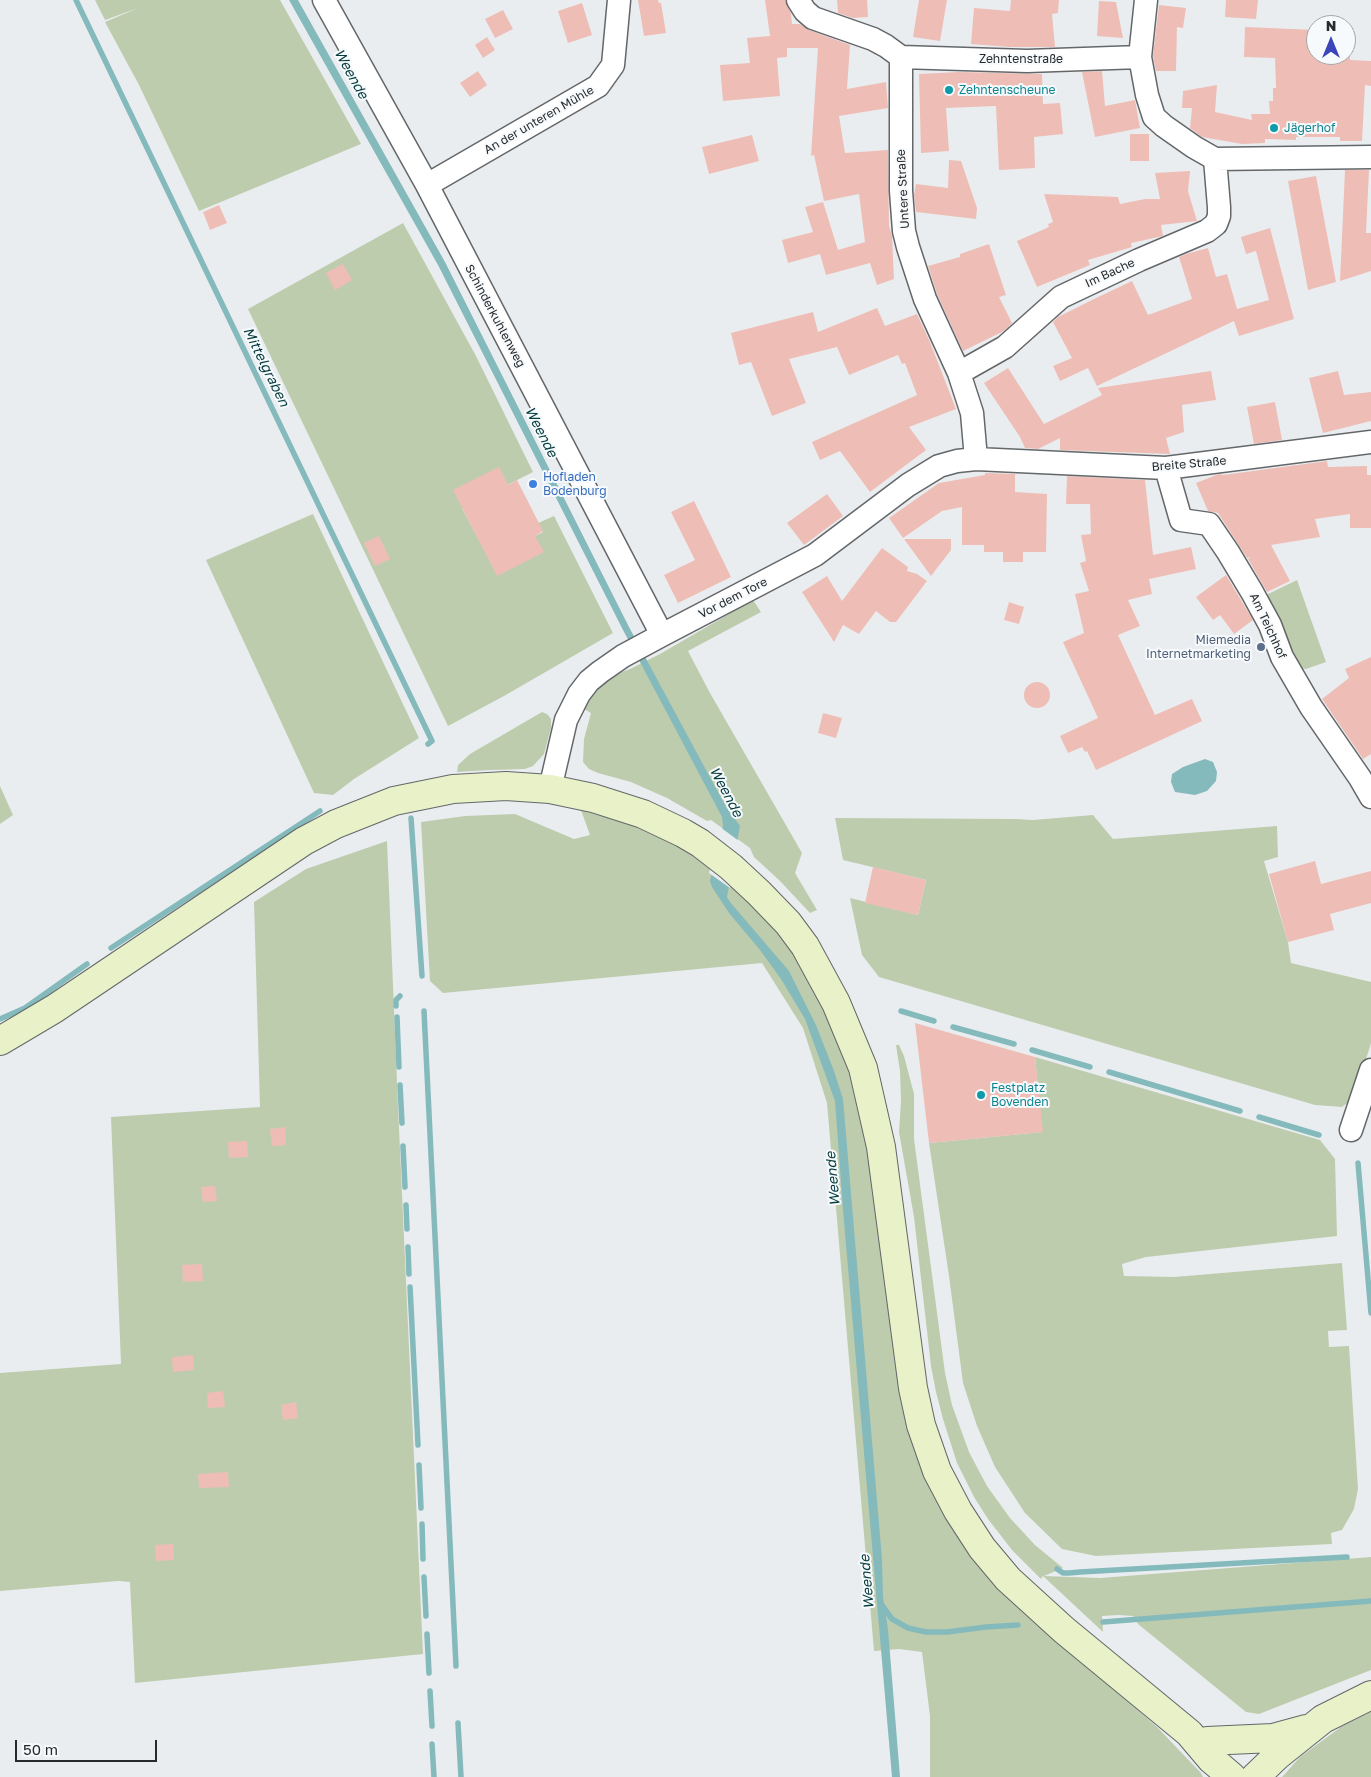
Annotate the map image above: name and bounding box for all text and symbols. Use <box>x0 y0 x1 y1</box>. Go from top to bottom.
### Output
north arrow <box>1306 15 1356 65</box>
text: N <box>1326 17 1336 34</box>
water label: Weende <box>330 46 372 102</box>
street label: Zehntenstraße <box>979 52 1063 66</box>
street label: An der unteren Mühle <box>482 83 596 157</box>
place label: Zehntenscheune <box>959 83 1056 97</box>
marker: Zehntenscheune <box>943 84 955 96</box>
place label: Jägerhof <box>1284 121 1335 135</box>
marker: Jägerhof <box>1268 122 1280 134</box>
street label: Untere Straße <box>894 149 912 229</box>
street label: Im Bache <box>1083 255 1137 291</box>
street label: Schinderkuhlenweg <box>462 262 528 370</box>
water label: Mittelgraben <box>239 324 293 410</box>
water label: Weende <box>521 404 561 460</box>
street label: Breite Straße <box>1151 454 1227 474</box>
place label: Hofladen Bodenburg <box>543 470 607 498</box>
marker: Hofladen Bodenburg <box>527 478 539 490</box>
street label: Vor dem Tore <box>696 575 770 621</box>
street label: Am Teichhof <box>1246 591 1290 661</box>
place label: Miemedia Internetmarketing <box>1146 633 1251 661</box>
marker: Miemedia Internetmarketing <box>1255 641 1267 653</box>
water label: Weende <box>706 764 746 820</box>
place label: Festplatz Bovenden <box>991 1081 1049 1109</box>
marker: Festplatz Bovenden <box>975 1089 987 1101</box>
water label: Weende <box>822 1151 844 1207</box>
water label: Weende <box>856 1554 878 1610</box>
scale bar <box>18 1730 160 1762</box>
text: 50 m <box>23 1740 58 1758</box>

